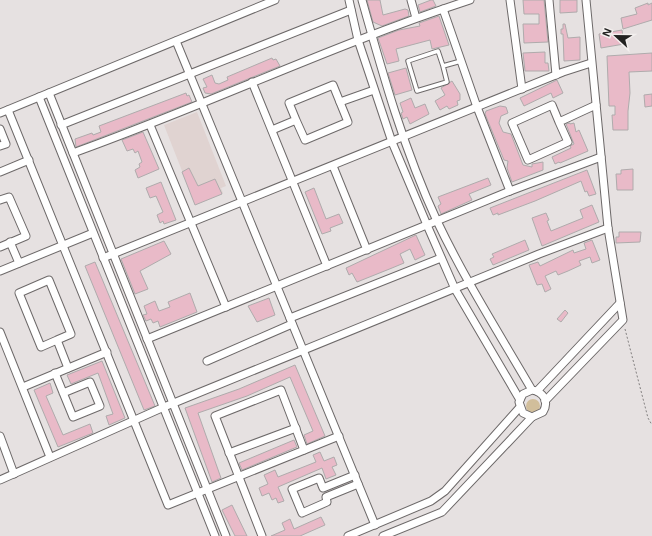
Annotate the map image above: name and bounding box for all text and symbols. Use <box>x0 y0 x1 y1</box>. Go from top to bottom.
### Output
north arrow <box>596 16 636 56</box>
text: N <box>600 26 614 38</box>

